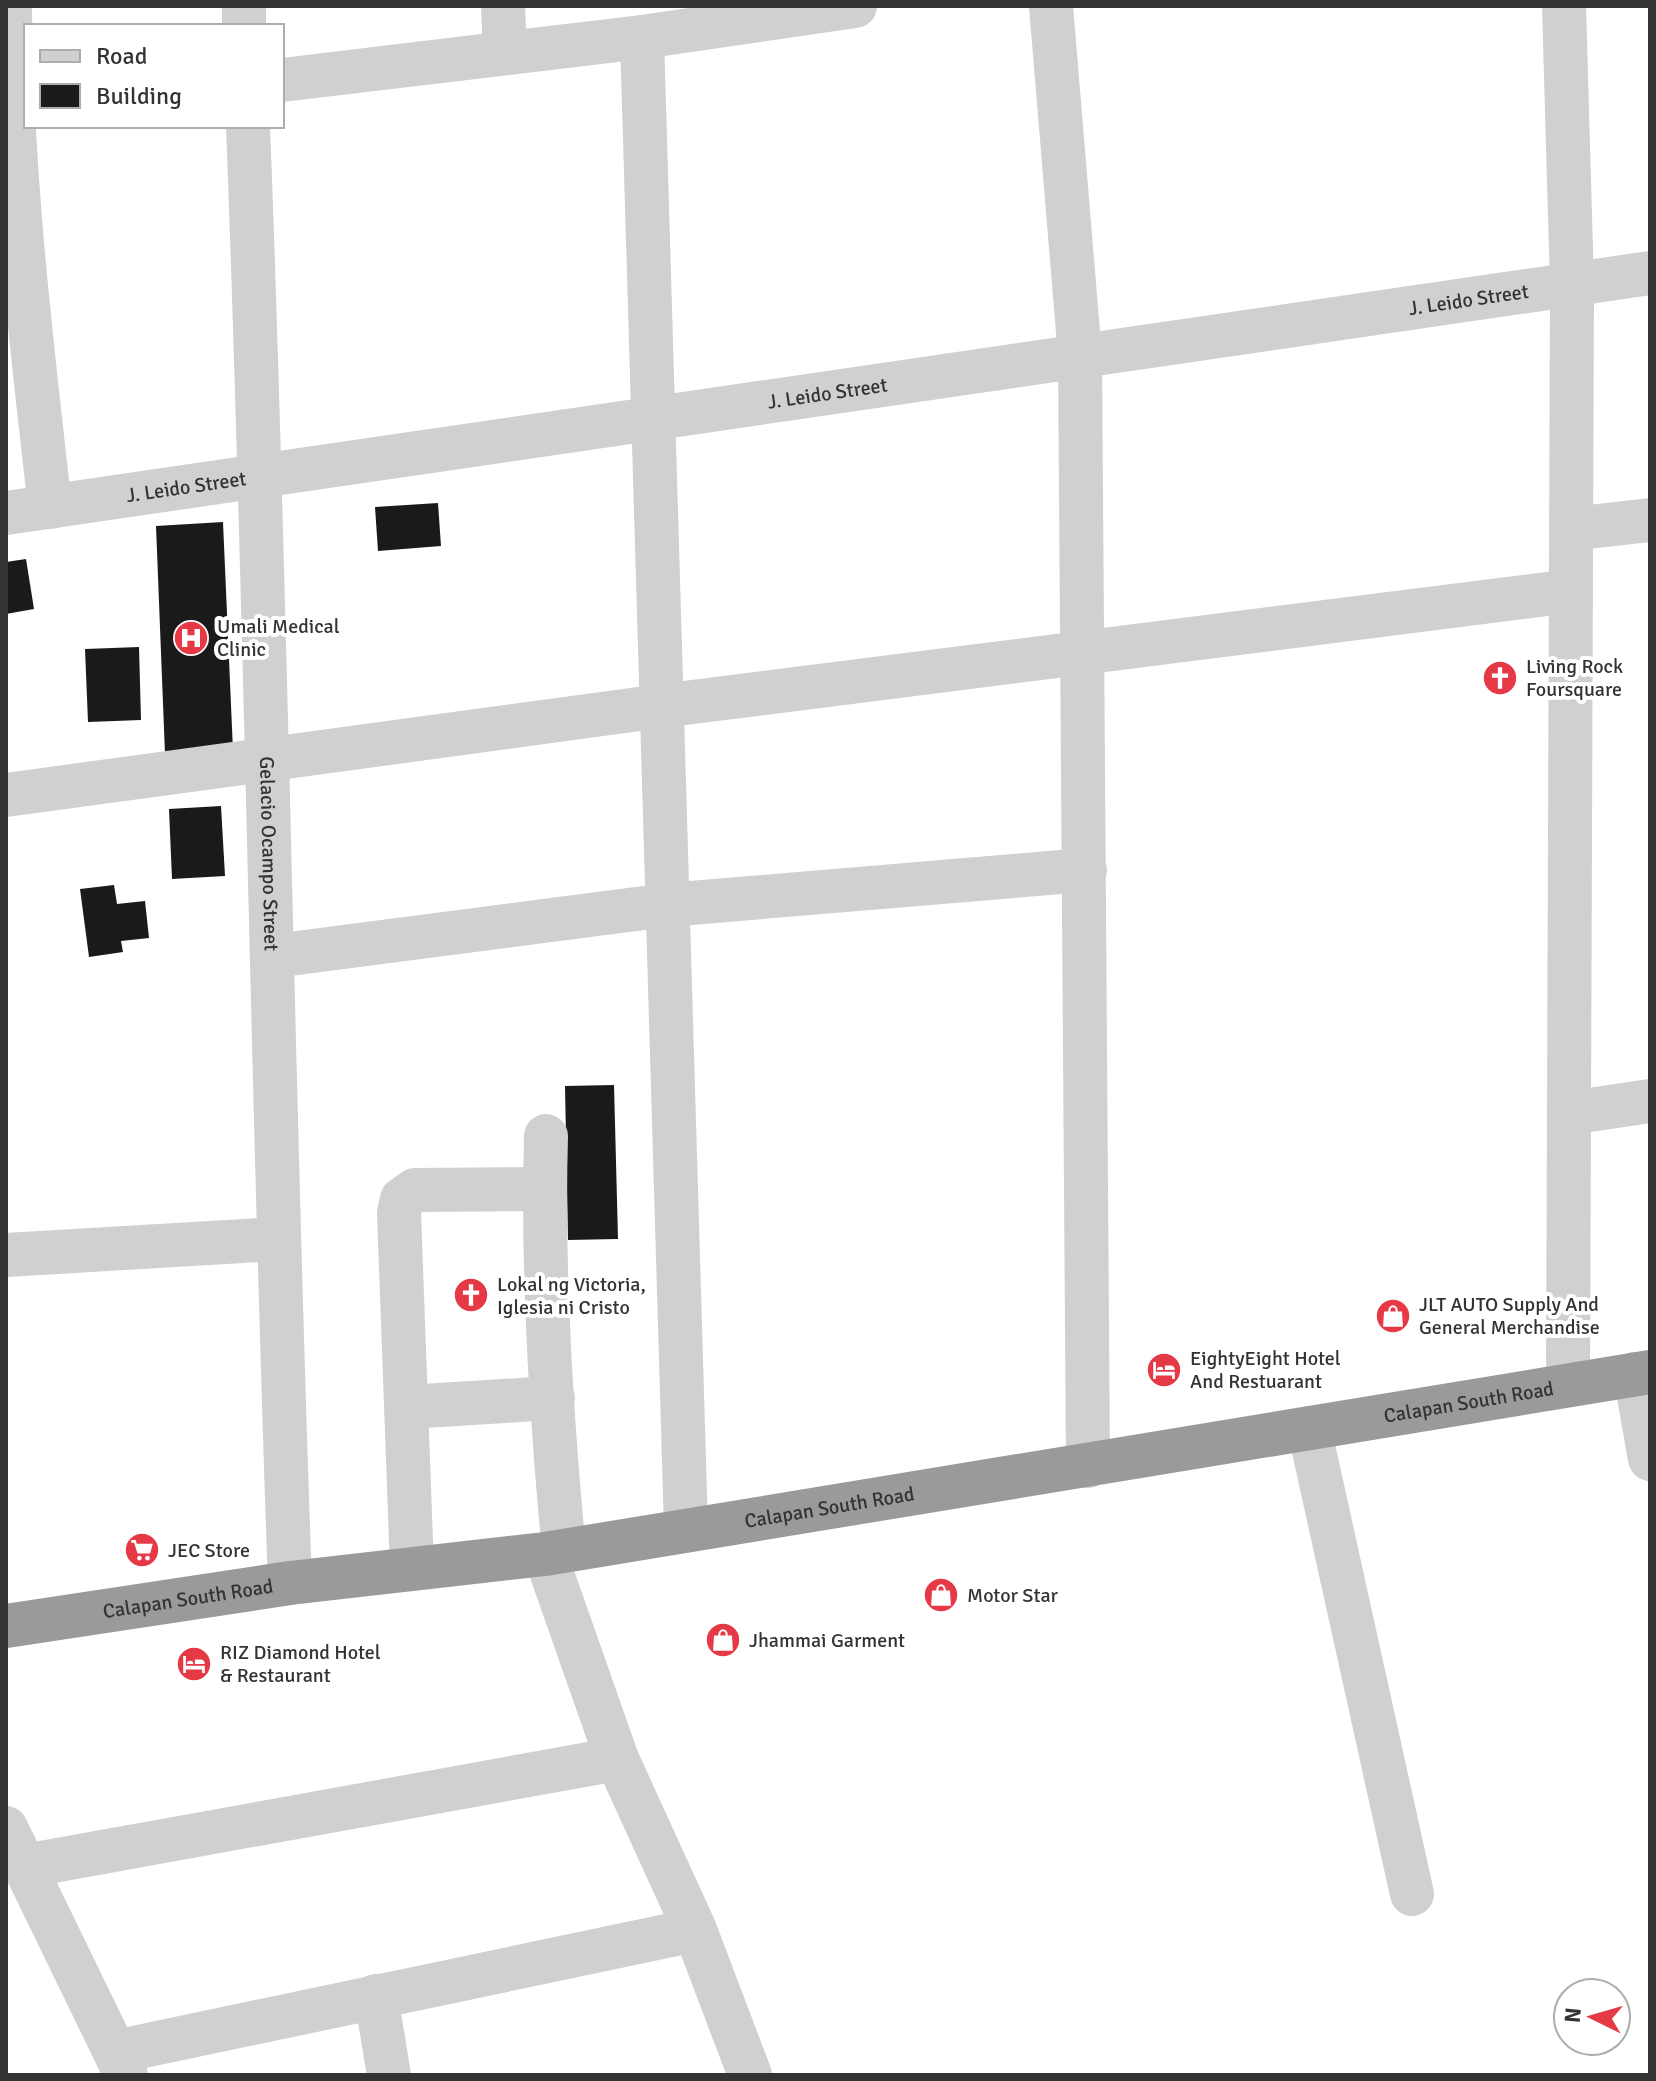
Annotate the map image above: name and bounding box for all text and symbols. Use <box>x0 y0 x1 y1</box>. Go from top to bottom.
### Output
legend <box>24 24 284 128</box>
text: Road <box>96 41 147 71</box>
text: Building <box>96 81 182 111</box>
street label: J. Leido Street <box>1407 278 1530 321</box>
street label: J. Leido Street <box>766 372 889 414</box>
street label: J. Leido Street <box>124 466 248 508</box>
place label: Umali Medical Clinic <box>217 614 340 662</box>
hospital icon: Umali Medical Clinic <box>172 619 210 657</box>
place label: Living Rock Foursquare <box>1526 654 1623 702</box>
church icon: Living Rock Foursquare <box>1481 659 1519 697</box>
street label: Gelacio Ocampo Street <box>254 756 284 951</box>
place label: Lokal ng Victoria, Iglesia ni Cristo <box>497 1272 646 1320</box>
church icon: Lokal ng Victoria, Iglesia ni Cristo <box>452 1276 490 1314</box>
place label: JLT AUTO Supply And General Merchandise <box>1419 1292 1600 1340</box>
shop icon: JLT AUTO Supply And General Merchandise <box>1374 1297 1412 1335</box>
place label: EightyEight Hotel And Restuarant <box>1190 1346 1341 1394</box>
hotel icon: EightyEight Hotel And Restuarant <box>1145 1351 1183 1389</box>
street label: Calapan South Road <box>1382 1376 1555 1428</box>
street label: Calapan South Road <box>742 1481 916 1533</box>
supermarket icon: JEC Store <box>123 1531 161 1569</box>
place label: JEC Store <box>168 1538 250 1563</box>
street label: Calapan South Road <box>101 1573 275 1624</box>
shop icon: Motor Star <box>922 1576 960 1614</box>
place label: Motor Star <box>967 1583 1059 1608</box>
shop icon: Jhammai Garment <box>704 1621 742 1659</box>
place label: Jhammai Garment <box>749 1628 905 1653</box>
place label: RIZ Diamond Hotel & Restaurant <box>220 1640 381 1688</box>
hotel icon: RIZ Diamond Hotel & Restaurant <box>175 1645 213 1683</box>
north arrow <box>1552 1977 1632 2057</box>
text: N <box>1558 2006 1587 2024</box>

